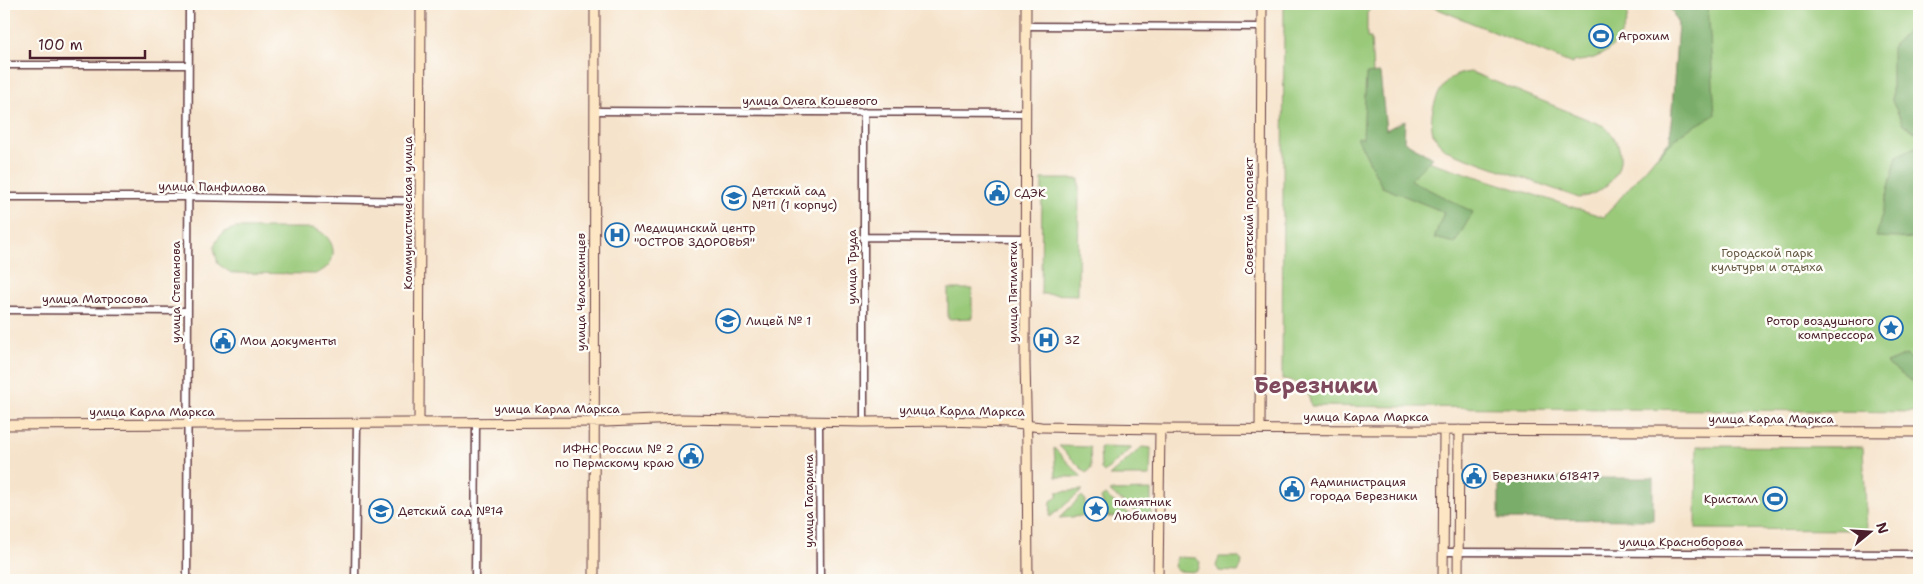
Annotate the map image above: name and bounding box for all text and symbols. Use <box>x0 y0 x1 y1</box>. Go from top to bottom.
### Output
sports icon: Агрохим <box>1588 23 1614 49</box>
scale bar <box>30 28 145 60</box>
place label: Агрохим <box>1618 28 1669 44</box>
text: 100 m <box>38 35 83 55</box>
street label: улица Олега Кошевого <box>742 93 878 109</box>
street label: Коммунистическая улица <box>400 136 416 290</box>
street label: Советский проспект <box>1241 156 1257 275</box>
street label: улица Панфилова <box>158 178 266 196</box>
public building icon: СДЭК <box>984 180 1010 206</box>
place label: Детский сад №11 (1 корпус) <box>752 183 837 213</box>
school or university icon: Детский сад №11 (1 корпус) <box>721 185 747 211</box>
place label: СДЭК <box>1014 185 1046 201</box>
place label: Медицинский центр "ОСТРОВ ЗДОРОВЬЯ" <box>634 220 756 250</box>
hospital icon: Медицинский центр "ОСТРОВ ЗДОРОВЬЯ" <box>604 222 630 248</box>
street label: улица Труда <box>844 229 860 305</box>
street label: улица Челюскинцев <box>573 233 589 351</box>
street label: улица Степанова <box>168 241 184 343</box>
street label: улица Пятилетки <box>1005 241 1021 343</box>
park label: Городской парк культуры и отдыха <box>1711 245 1823 275</box>
street label: улица Матросова <box>42 291 149 307</box>
school or university icon: Лицей № 1 <box>715 308 741 334</box>
place label: Лицей № 1 <box>746 313 811 329</box>
place label: Ротор воздушного компрессора <box>1766 313 1875 343</box>
place icon: Ротор воздушного компрессора <box>1878 315 1904 341</box>
hospital icon: 3Z <box>1033 327 1059 353</box>
public building icon: Мои документы <box>210 328 236 354</box>
place label: 3Z <box>1064 332 1080 348</box>
place label: Мои документы <box>240 333 336 349</box>
district label: Березники <box>1254 371 1378 400</box>
street label: улица Карла Маркса <box>494 401 620 417</box>
street label: улица Карла Маркса <box>899 402 1025 420</box>
street label: улица Карла Маркса <box>89 404 215 420</box>
street label: улица Карла Маркса <box>1303 409 1429 425</box>
street label: улица Карла Маркса <box>1708 411 1834 427</box>
place label: ИФНС России № 2 по Пермскому краю <box>555 441 674 471</box>
public building icon: ИФНС России № 2 по Пермскому краю <box>678 443 704 469</box>
street label: улица Гагарина <box>801 454 817 548</box>
public building icon: Березники 618417 <box>1461 463 1487 489</box>
place label: Березники 618417 <box>1492 468 1600 484</box>
place label: Администрация города Березники <box>1310 474 1418 504</box>
public building icon: Администрация города Березники <box>1279 476 1305 502</box>
sports icon: Кристалл <box>1762 486 1788 512</box>
place label: Кристалл <box>1704 491 1758 507</box>
place label: памятник Любимову <box>1114 494 1177 524</box>
place icon: памятник Любимову <box>1083 496 1109 522</box>
school or university icon: Детский сад №14 <box>368 498 394 524</box>
place label: Детский сад №14 <box>398 503 503 519</box>
north arrow <box>1846 506 1896 556</box>
text: N <box>1872 520 1893 536</box>
street label: улица Красноборова <box>1619 534 1744 550</box>

